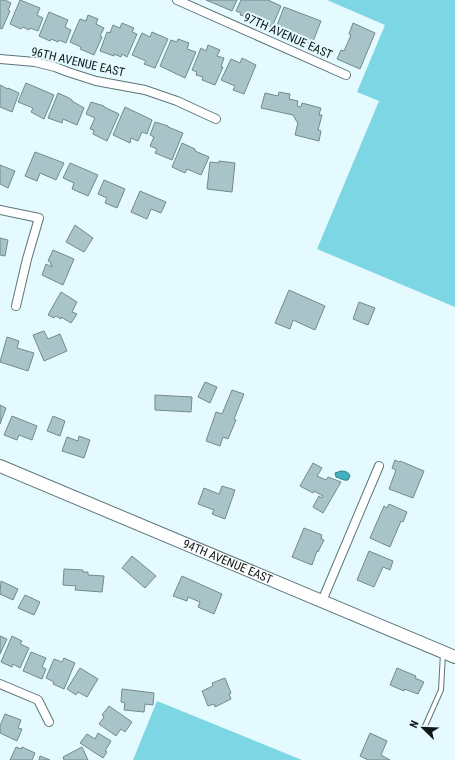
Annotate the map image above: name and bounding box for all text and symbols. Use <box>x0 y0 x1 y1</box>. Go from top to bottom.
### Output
street label: 97TH AVENUE EAST <box>241 10 335 62</box>
street label: 96TH AVENUE EAST <box>30 44 126 80</box>
street label: 94TH AVENUE EAST <box>181 537 275 587</box>
north arrow <box>403 708 443 748</box>
text: N <box>407 718 422 730</box>

